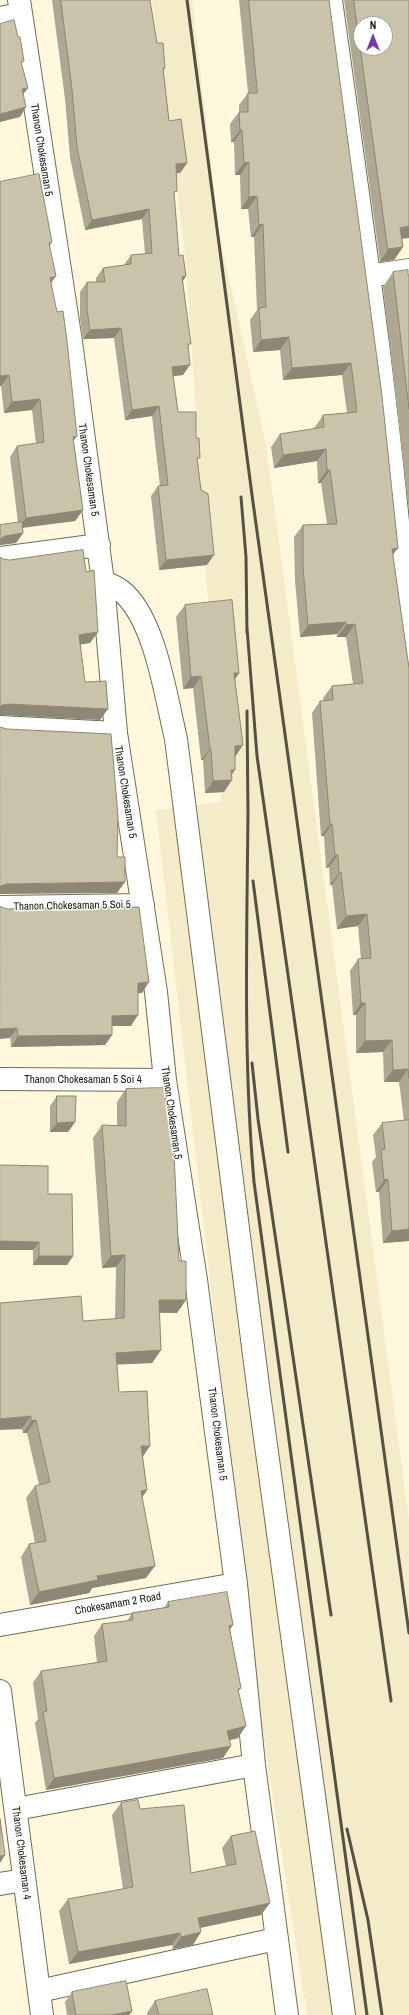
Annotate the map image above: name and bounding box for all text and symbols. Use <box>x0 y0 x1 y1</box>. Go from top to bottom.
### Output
north arrow <box>353 16 393 56</box>
text: N <box>370 18 376 32</box>
street label: Thanon Chokesaman 5 <box>27 103 55 197</box>
street label: Thanon Chokesaman 5 <box>75 423 101 517</box>
street label: Thanon Chokesaman 5 <box>111 745 139 839</box>
street label: Thanon Chokesaman 5 Soi 5 <box>13 898 131 914</box>
street label: Thanon Chokesaman 5 <box>158 1066 184 1160</box>
street label: Thanon Chokesaman 5 Soi 4 <box>24 1073 142 1087</box>
street label: Thanon Chokesaman 5 <box>205 1387 229 1481</box>
street label: Chokesamam 2 Road <box>74 1590 162 1618</box>
street label: Thanon Chokesaman 4 <box>9 1806 33 1900</box>

